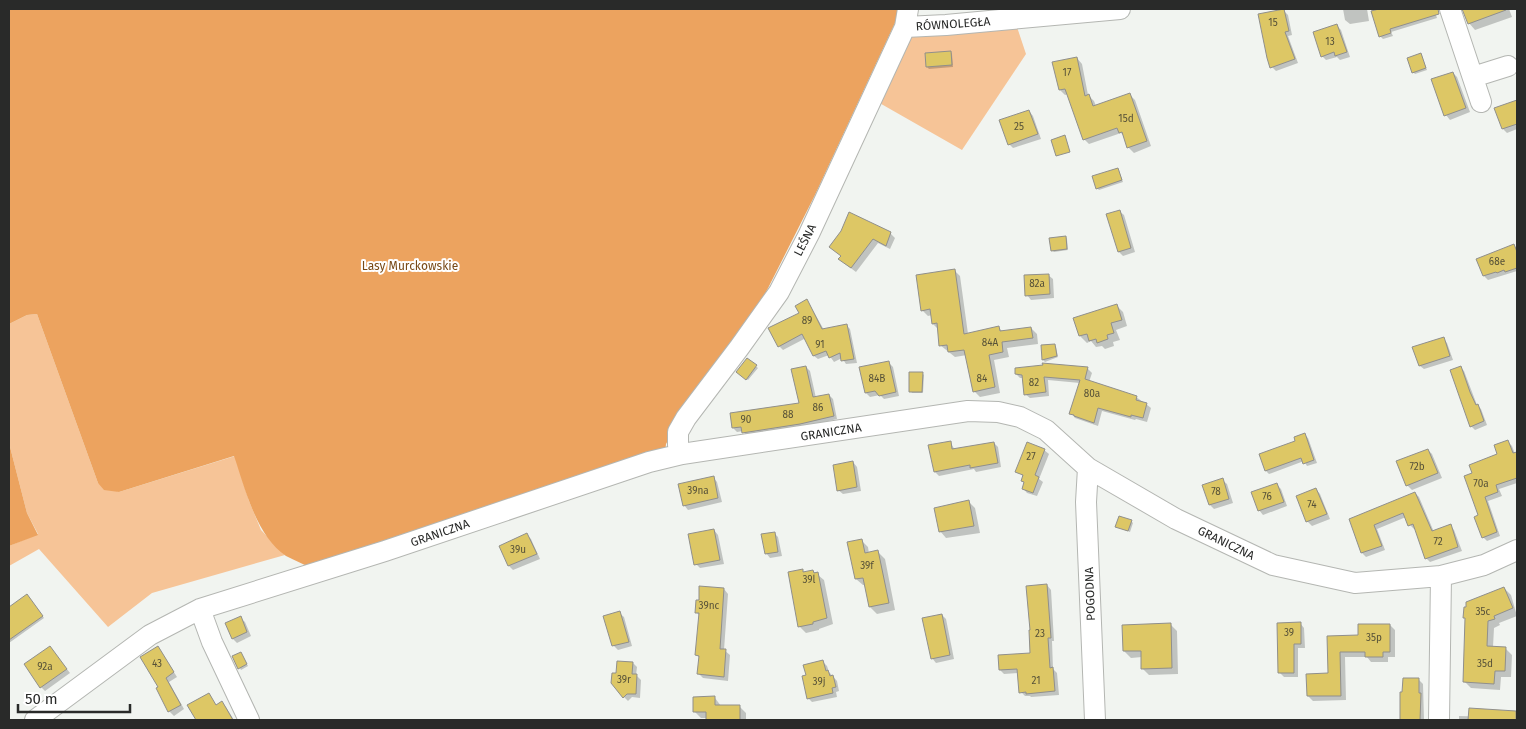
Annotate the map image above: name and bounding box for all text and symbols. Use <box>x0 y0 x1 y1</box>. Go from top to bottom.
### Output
street label: RÓWNOLEGŁA <box>915 13 991 34</box>
house number: 15 <box>1268 17 1278 29</box>
house number: 13 <box>1325 36 1335 48</box>
house number: 17 <box>1063 67 1072 79</box>
house number: 15d <box>1118 113 1134 125</box>
house number: 25 <box>1014 121 1024 133</box>
street label: LEŚNA <box>790 221 819 258</box>
house number: 68e <box>1489 256 1505 268</box>
park label: Lasy Murckowskie <box>362 259 458 273</box>
house number: 82a <box>1029 278 1045 290</box>
house number: 89 <box>802 315 812 327</box>
house number: 84A <box>982 337 999 349</box>
house number: 91 <box>815 339 825 351</box>
house number: 84B <box>869 373 885 385</box>
house number: 84 <box>977 373 988 385</box>
house number: 82 <box>1029 377 1039 389</box>
house number: 80a <box>1084 388 1100 400</box>
house number: 86 <box>813 402 823 414</box>
house number: 88 <box>782 409 794 421</box>
house number: 90 <box>741 414 752 426</box>
street label: GRANICZNA <box>800 420 863 444</box>
house number: 27 <box>1026 451 1036 463</box>
house number: 72b <box>1409 461 1425 473</box>
house number: 70a <box>1473 478 1489 490</box>
house number: 39na <box>687 485 709 497</box>
house number: 78 <box>1211 486 1221 498</box>
house number: 76 <box>1262 491 1272 503</box>
house number: 74 <box>1307 499 1317 511</box>
street label: GRANICZNA <box>409 516 471 550</box>
street label: GRANICZNA <box>1195 523 1257 563</box>
house number: 72 <box>1433 536 1443 548</box>
house number: 39u <box>510 544 526 556</box>
house number: 39f <box>860 560 874 572</box>
street label: POGODNA <box>1082 567 1098 621</box>
house number: 39l <box>802 574 816 586</box>
house number: 39nc <box>699 600 720 612</box>
house number: 35c <box>1476 606 1491 618</box>
house number: 39 <box>1284 627 1294 639</box>
house number: 23 <box>1035 628 1045 640</box>
house number: 35p <box>1366 632 1382 644</box>
house number: 43 <box>152 658 162 670</box>
house number: 35d <box>1477 658 1493 670</box>
house number: 92a <box>37 661 53 673</box>
house number: 39r <box>617 674 631 686</box>
house number: 21 <box>1031 675 1041 687</box>
house number: 39j <box>813 676 826 688</box>
scale bar <box>18 682 130 714</box>
text: 50 m <box>25 690 58 708</box>

